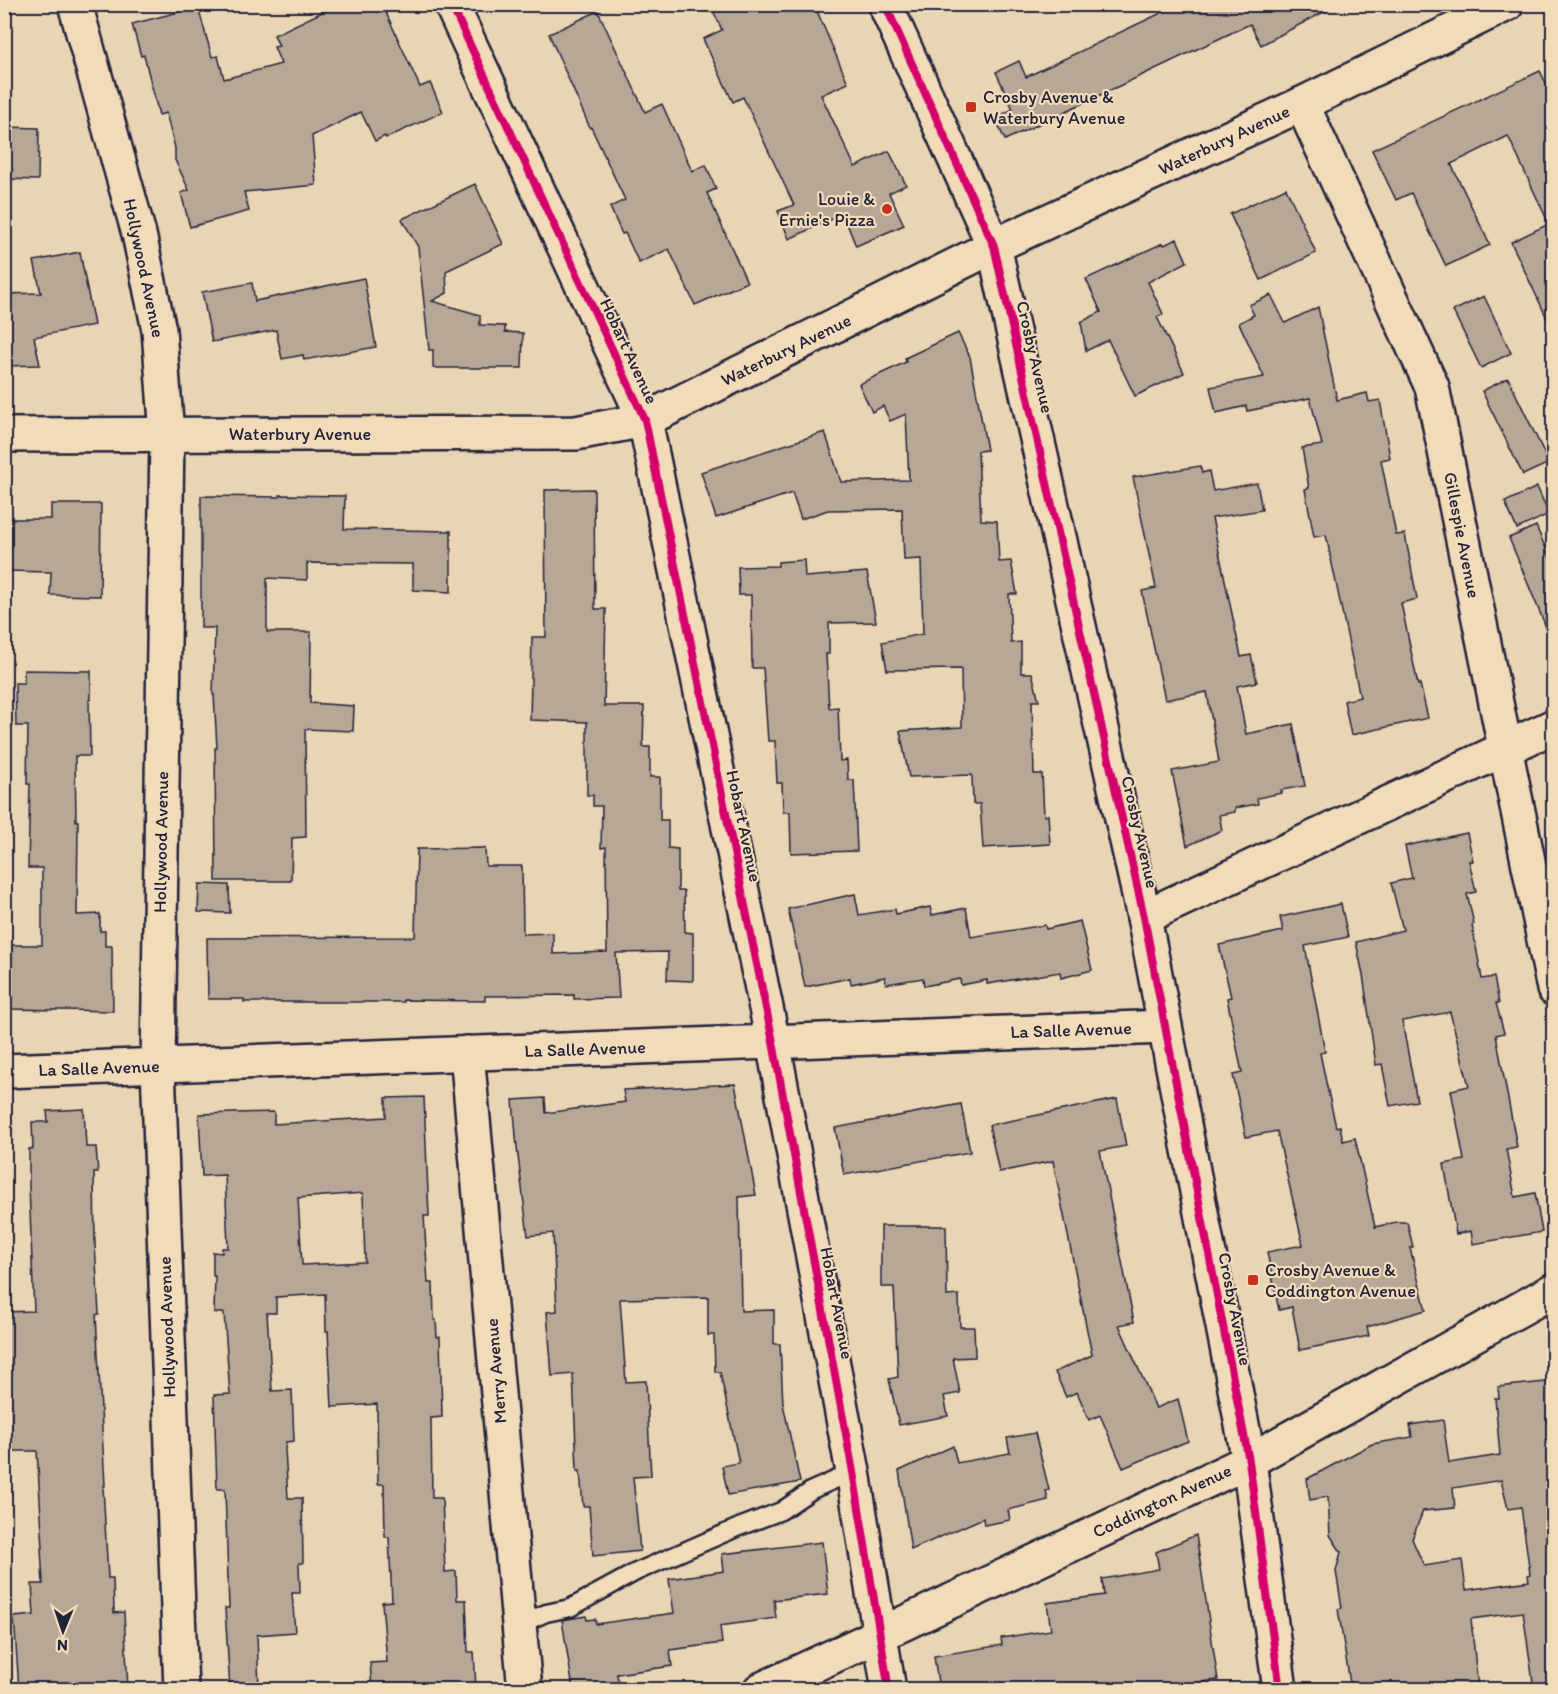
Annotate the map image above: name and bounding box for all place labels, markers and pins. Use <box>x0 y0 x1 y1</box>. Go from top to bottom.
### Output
place label: Crosby Avenue & Waterbury Avenue <box>983 86 1125 129</box>
marker: Crosby Avenue & Waterbury Avenue <box>964 100 978 114</box>
place label: Louie & Ernie's Pizza <box>779 188 876 231</box>
marker: Louie & Ernie's Pizza <box>880 202 894 216</box>
place label: Crosby Avenue & Coddington Avenue <box>1265 1259 1416 1302</box>
marker: Crosby Avenue & Coddington Avenue <box>1246 1273 1260 1287</box>

